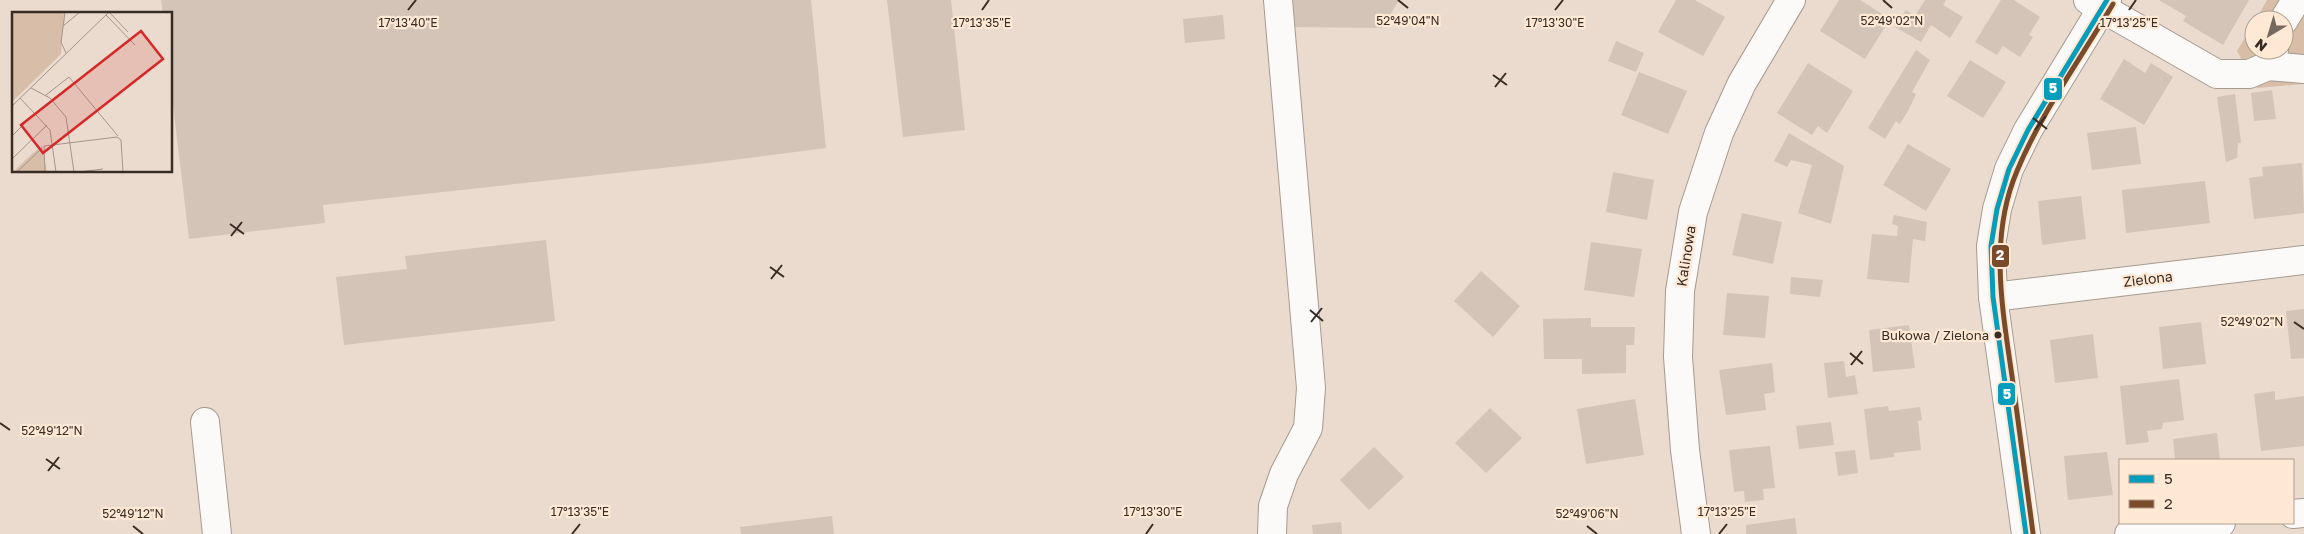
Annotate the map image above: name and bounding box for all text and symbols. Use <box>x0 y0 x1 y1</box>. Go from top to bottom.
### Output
north arrow <box>2244 10 2294 60</box>
inset map <box>12 12 172 172</box>
text: 52°49'04"N <box>1376 13 1440 28</box>
text: 52°49'02"N <box>1861 13 1923 28</box>
text: 17°13'40"E <box>378 15 438 30</box>
text: 17°13'35"E <box>953 15 1011 30</box>
text: 17°13'30"E <box>1526 15 1584 30</box>
text: 17°13'25"E <box>2100 15 2158 30</box>
text: N <box>2251 36 2270 56</box>
line badge: 5 <box>2043 77 2063 101</box>
text: 5 <box>2049 79 2058 96</box>
street label: Kalinowa <box>1672 224 1699 288</box>
line badge: 2 <box>1991 244 2010 268</box>
text: 2 <box>1996 246 2005 263</box>
street label: Zielona <box>2122 267 2174 290</box>
text: 52°49'02"N <box>2221 314 2283 329</box>
place label: Bukowa / Zielona <box>1881 327 1989 343</box>
marker: Bukowa / Zielona <box>1993 330 2003 340</box>
line badge: 5 <box>1997 382 2016 406</box>
text: 5 <box>2003 385 2012 402</box>
text: 52°49'12"N <box>21 423 83 438</box>
legend <box>2119 459 2294 524</box>
text: 5 <box>2164 469 2173 487</box>
text: 2 <box>2164 494 2173 512</box>
text: 17°13'35"E <box>551 504 609 519</box>
text: 17°13'30"E <box>1124 504 1182 519</box>
text: 17°13'25"E <box>1698 504 1756 519</box>
text: 52°49'12"N <box>102 506 164 521</box>
text: 52°49'06"N <box>1555 506 1619 521</box>

